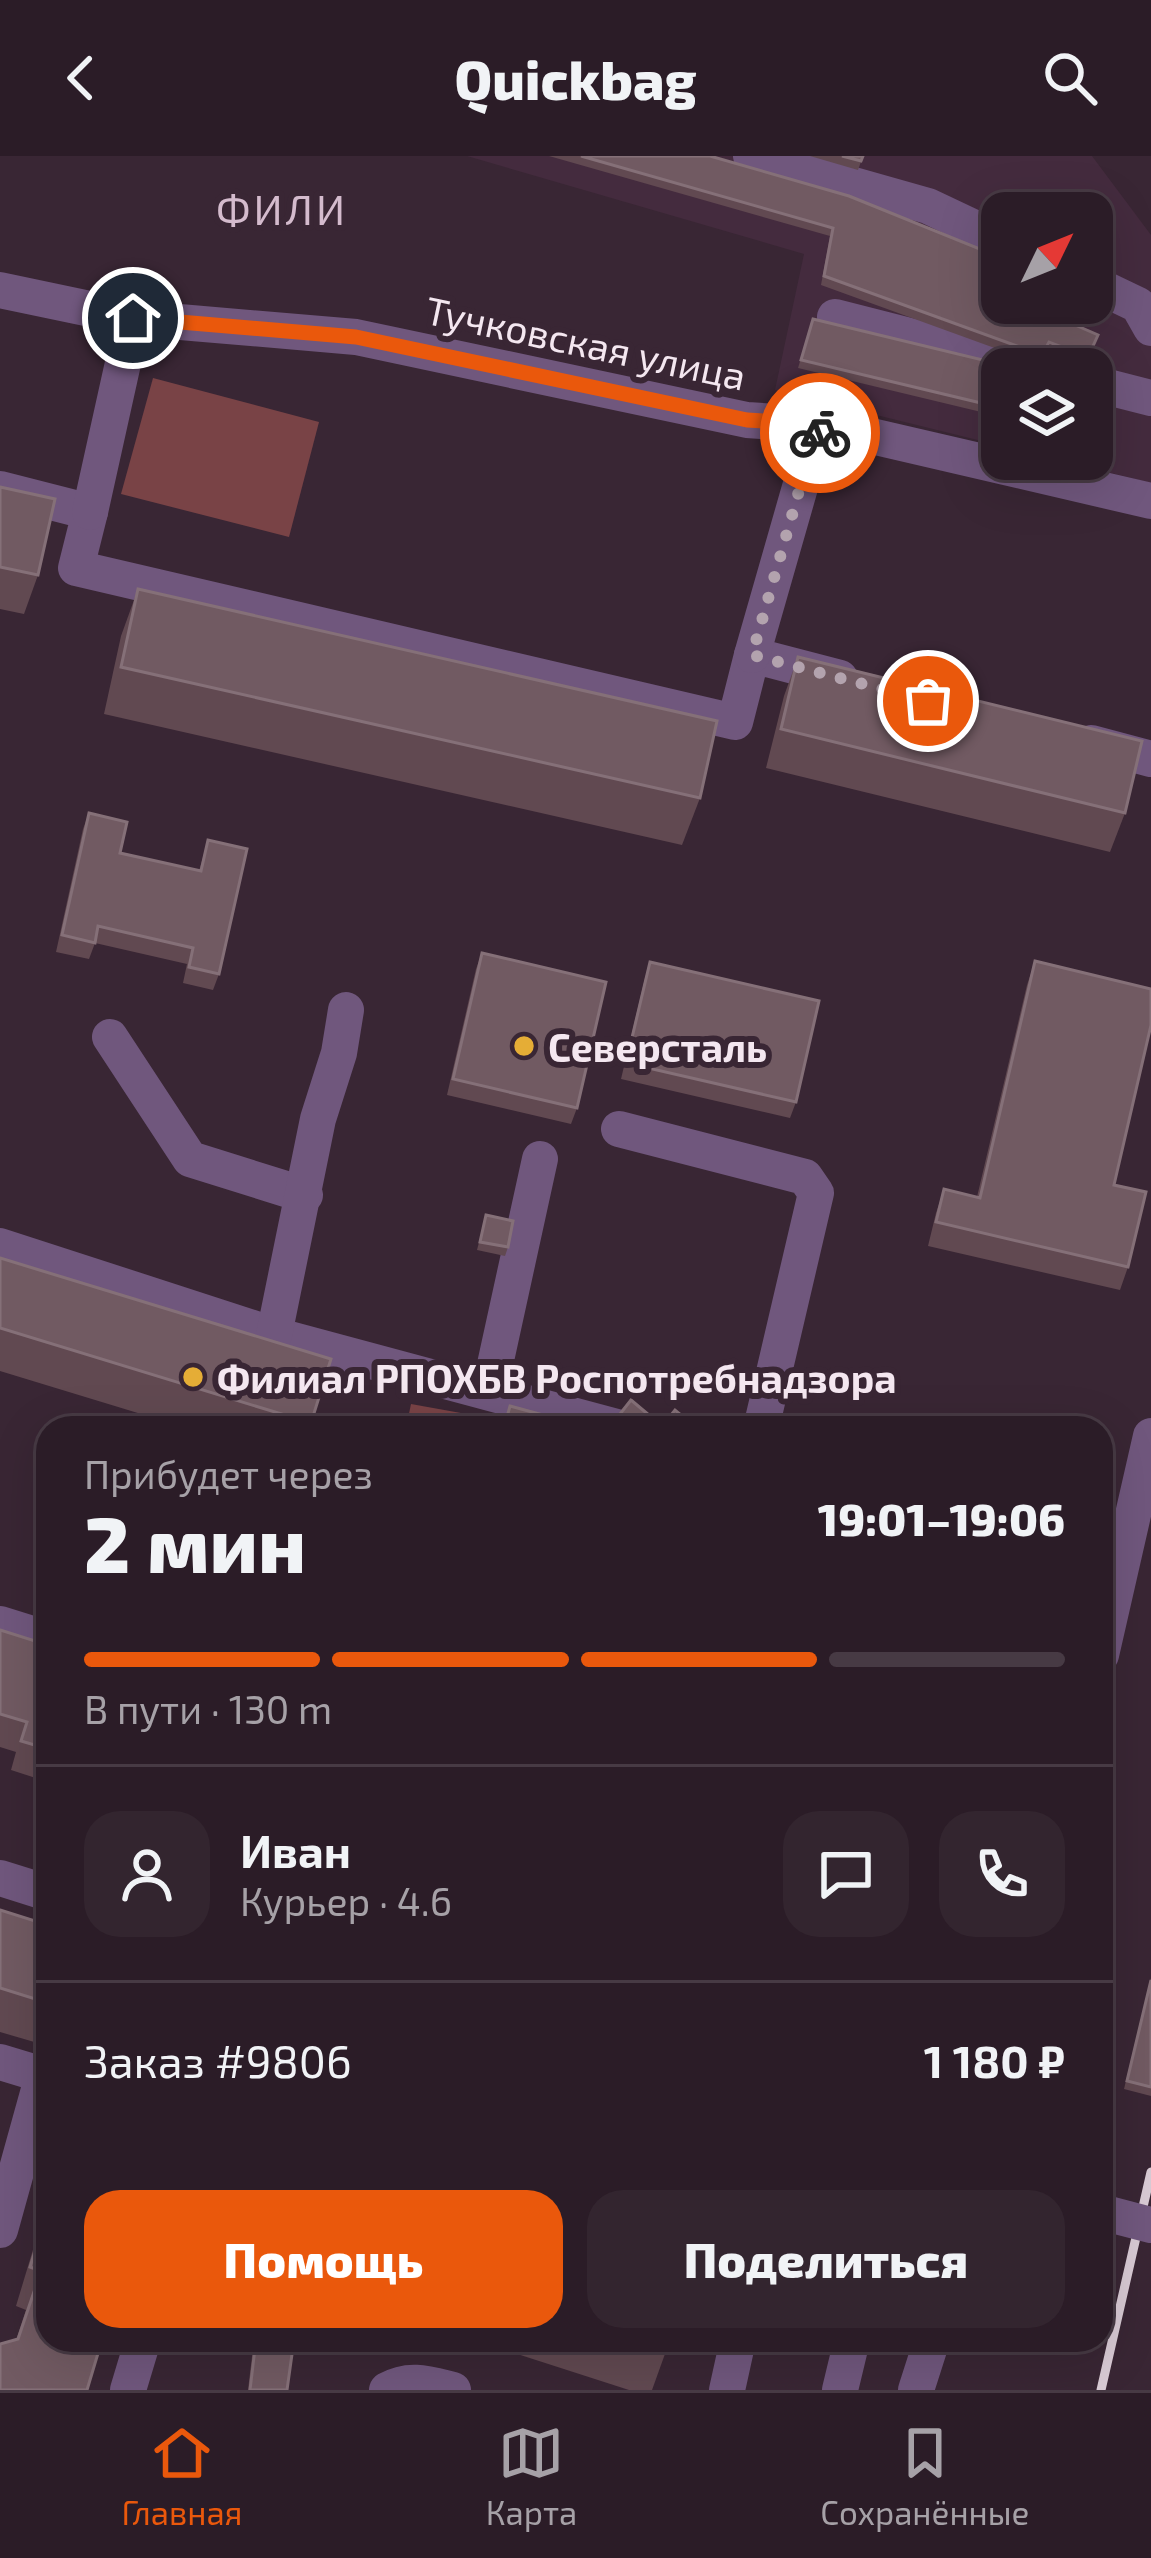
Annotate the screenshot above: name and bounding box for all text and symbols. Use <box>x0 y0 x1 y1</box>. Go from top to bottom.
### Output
icon: back <box>48 45 114 111</box>
icon: search <box>1037 45 1103 111</box>
text: Quickbag <box>455 46 696 111</box>
district label: ФИЛИ <box>216 183 348 233</box>
north arrow <box>981 192 1113 324</box>
map controls <box>981 192 1113 480</box>
pin <box>82 267 184 369</box>
icon: home <box>100 285 166 351</box>
street label: Тучковская улица <box>421 285 751 400</box>
button: layers <box>981 348 1113 480</box>
courier <box>760 373 880 493</box>
icon: bike <box>787 400 853 466</box>
pin <box>877 650 979 752</box>
icon: bag <box>895 668 961 734</box>
place label: Северсталь <box>548 1023 767 1070</box>
marker: Северсталь <box>511 1033 537 1059</box>
place label: Филиал РПОХБВ Роспотребнадзора <box>217 1354 897 1401</box>
marker: Филиал РПОХБВ Роспотребнадзора <box>180 1364 206 1390</box>
text: Прибудет через <box>84 1450 373 1497</box>
text: 19:01–19:06 <box>818 1491 1065 1545</box>
text: 2 мин <box>84 1495 306 1589</box>
text: В пути · 130 m <box>84 1685 332 1732</box>
button: person <box>84 1811 210 1937</box>
button: chat <box>783 1811 909 1937</box>
button: phone <box>939 1811 1065 1937</box>
text: Иван <box>240 1823 351 1877</box>
text: Курьер · 4.6 <box>240 1877 452 1924</box>
text: Заказ #9806 <box>84 2033 352 2087</box>
text: 1 180 ₽ <box>924 2033 1065 2087</box>
button: Помощь <box>84 2190 563 2328</box>
button: Поделиться <box>587 2190 1065 2328</box>
tab: Главная <box>122 2420 243 2532</box>
tab: Карта <box>486 2420 577 2532</box>
tab: Сохранённые <box>820 2420 1029 2532</box>

